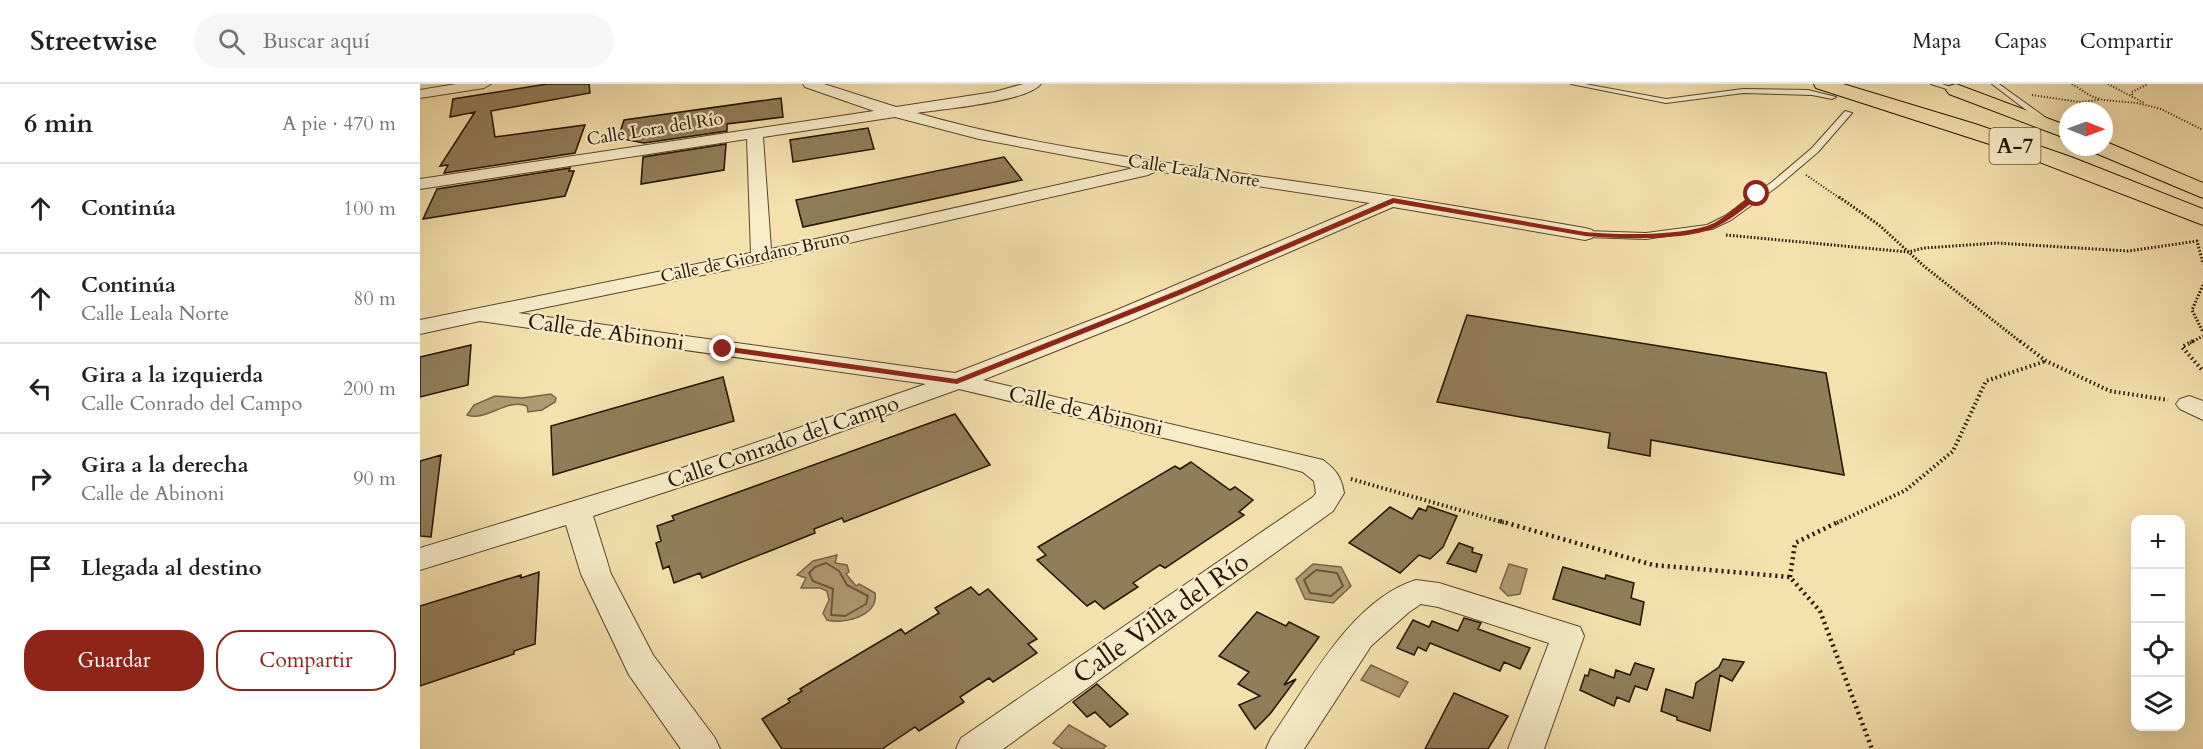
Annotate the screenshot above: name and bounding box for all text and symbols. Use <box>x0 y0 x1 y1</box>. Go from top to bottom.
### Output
search box <box>194 14 614 68</box>
text: Streetwise <box>30 22 158 60</box>
icon: search <box>215 25 248 58</box>
text: Buscar aquí <box>263 26 370 56</box>
text: Mapa <box>1912 27 1961 56</box>
text: Capas <box>1994 27 2047 56</box>
text: Compartir <box>2080 27 2173 56</box>
north arrow <box>2059 102 2113 156</box>
text: 6 min <box>24 106 93 141</box>
street label: Calle Lora del Río <box>585 106 725 152</box>
text: A pie · 470 m <box>282 110 396 137</box>
road number: A-7 <box>1990 128 2040 164</box>
street label: Calle Leala Norte <box>1126 148 1262 194</box>
route start <box>1743 180 1769 206</box>
icon: ahead <box>24 192 57 225</box>
text: Continúa <box>81 193 176 223</box>
text: 100 m <box>343 195 396 222</box>
street label: Calle de Giordano Bruno <box>658 225 852 289</box>
text: Continúa <box>81 270 176 300</box>
icon: ahead <box>24 282 57 315</box>
text: 80 m <box>353 285 396 312</box>
text: Calle Leala Norte <box>81 300 229 327</box>
street label: Calle de Abinoni <box>526 306 686 358</box>
route end <box>709 335 735 361</box>
text: Gira a la izquierda <box>81 360 264 390</box>
icon: left <box>24 372 57 405</box>
text: 200 m <box>343 375 396 402</box>
street label: Calle de Abinoni <box>1006 379 1166 443</box>
street label: Calle Conrado del Campo <box>663 388 903 496</box>
text: Calle Conrado del Campo <box>81 390 302 417</box>
text: Gira a la derecha <box>81 450 249 480</box>
icon: right <box>24 462 57 495</box>
text: 90 m <box>353 465 396 492</box>
text: Calle de Abinoni <box>81 480 224 507</box>
map controls <box>2131 515 2185 731</box>
button: + <box>2131 515 2185 569</box>
street label: Calle Villa del Río <box>1065 543 1257 693</box>
icon: arrive <box>24 552 57 585</box>
text: Llegada al destino <box>81 553 262 583</box>
button: − <box>2131 569 2185 623</box>
button: locate <box>2131 623 2185 677</box>
button: Guardar <box>24 630 204 691</box>
button: Compartir <box>216 630 396 691</box>
button: layers <box>2131 677 2185 731</box>

